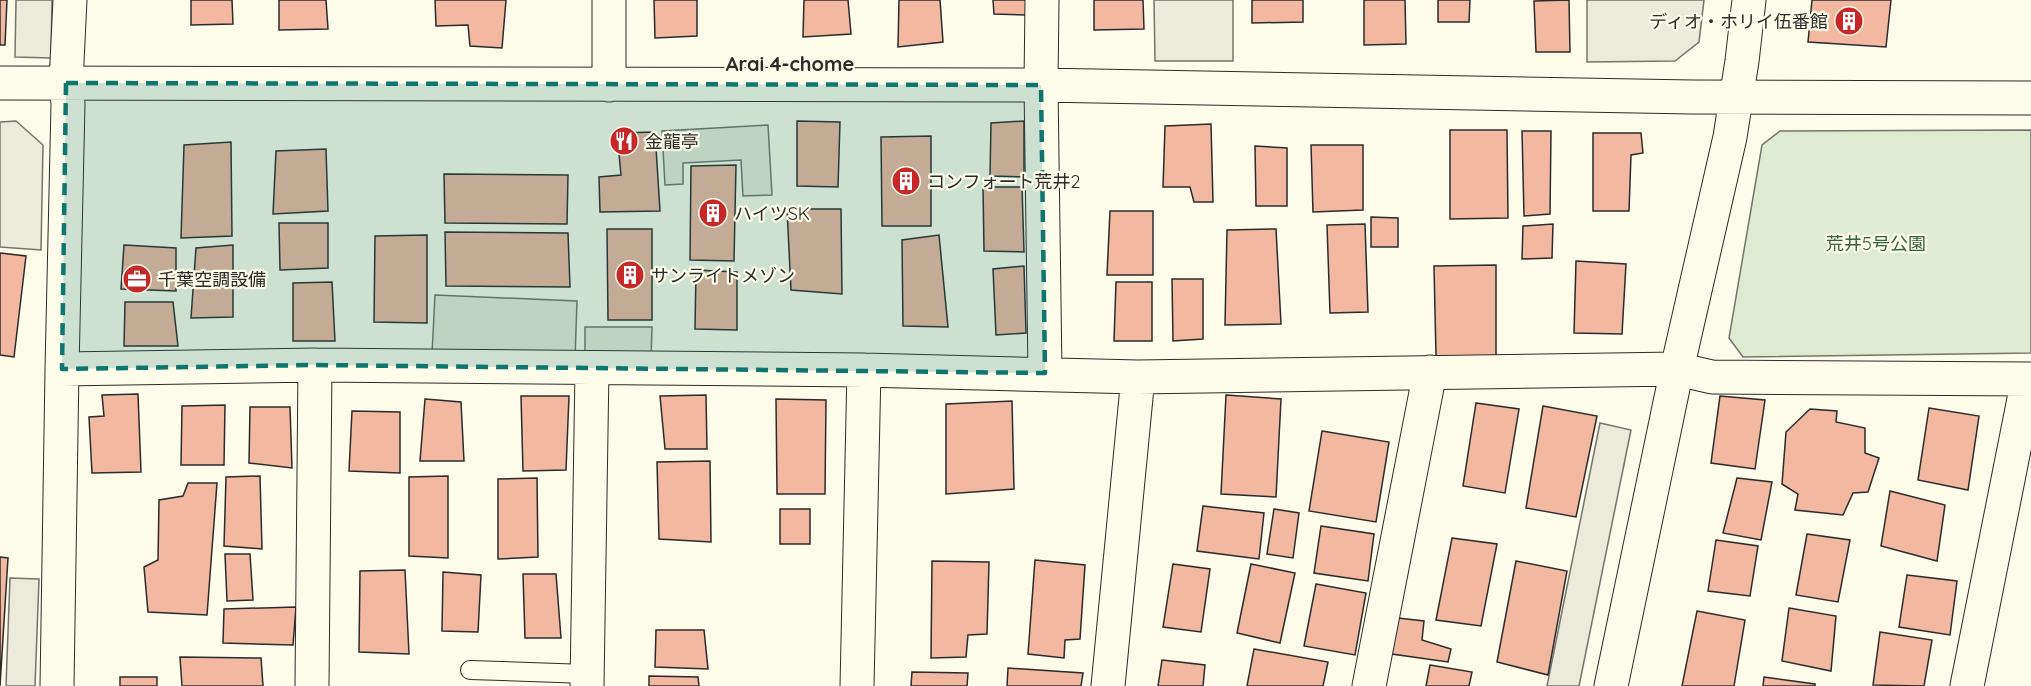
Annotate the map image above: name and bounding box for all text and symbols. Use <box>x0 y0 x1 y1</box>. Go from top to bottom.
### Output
building icon: ディオ・ホリイ伍番館 <box>1833 5 1865 37</box>
place label: ディオ・ホリイ伍番館 <box>1649 10 1828 33</box>
district label: Arai 4-chome <box>726 51 854 76</box>
restaurant icon: 金龍亭 <box>608 125 640 157</box>
place label: 金龍亭 <box>645 130 699 153</box>
building icon: コンフォート荒井2 <box>890 165 922 197</box>
place label: コンフォート荒井2 <box>927 170 1080 193</box>
building icon: ハイツSK <box>697 197 729 229</box>
place label: ハイツSK <box>734 202 810 225</box>
park label: 荒井5号公園 <box>1826 232 1926 255</box>
building icon: サンライトメゾン <box>614 259 646 291</box>
office icon: 千葉空調設備 <box>121 263 153 295</box>
place label: サンライトメゾン <box>651 264 795 287</box>
place label: 千葉空調設備 <box>158 268 266 291</box>

